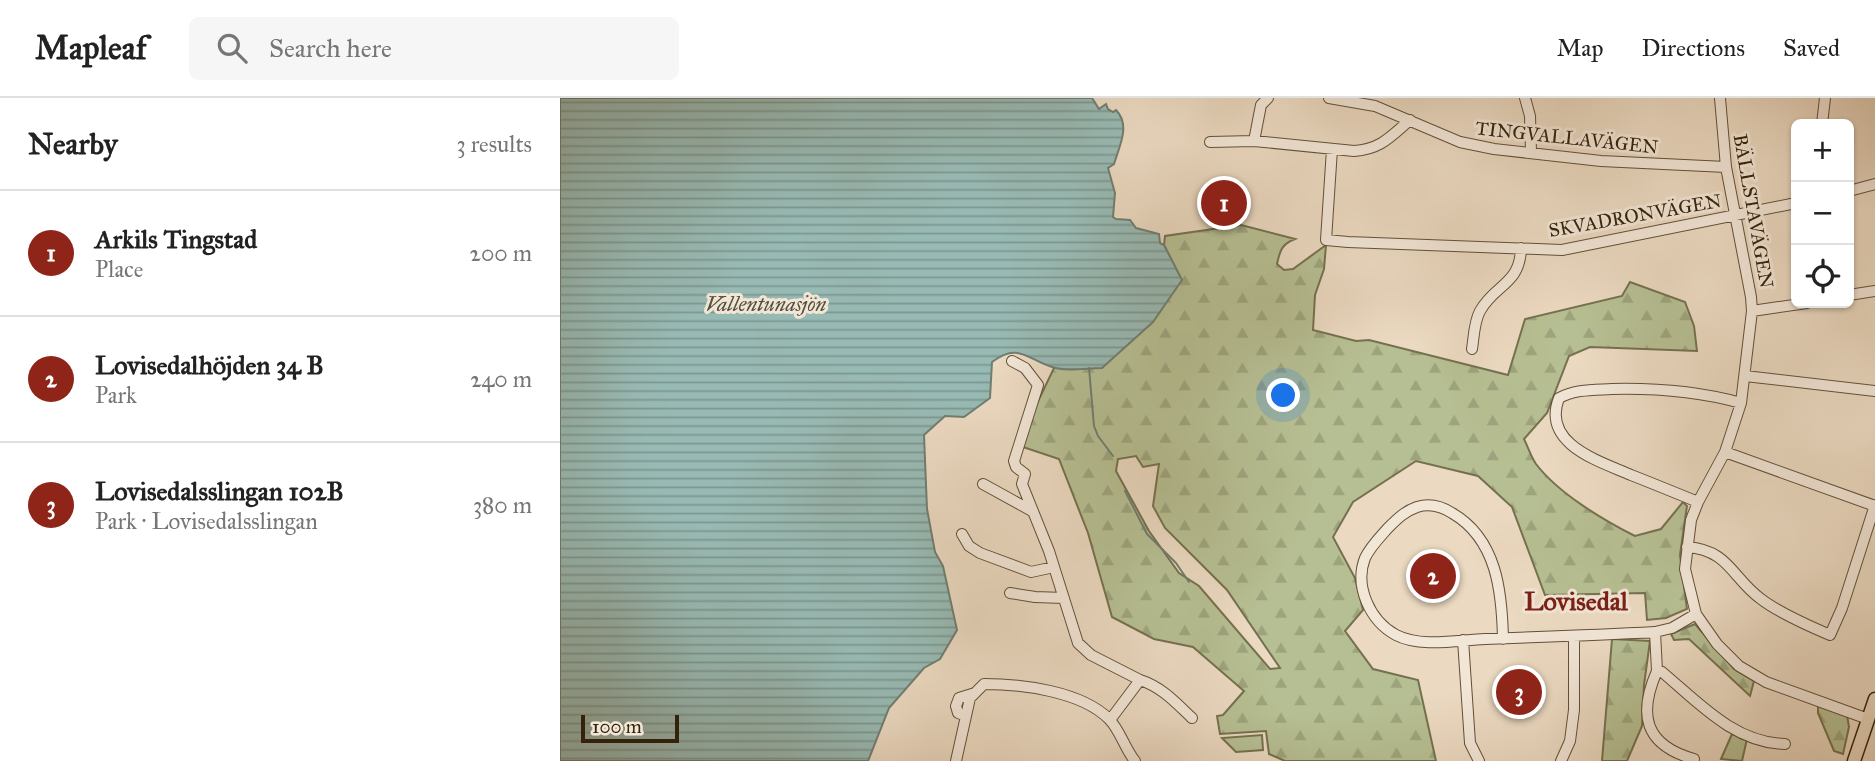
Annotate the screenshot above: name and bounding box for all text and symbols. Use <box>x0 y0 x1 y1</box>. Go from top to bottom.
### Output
search box <box>189 17 679 80</box>
text: Mapleaf <box>35 28 147 68</box>
icon: search <box>213 29 251 67</box>
text: Search here <box>269 32 392 64</box>
text: Map <box>1557 33 1604 63</box>
text: Directions <box>1642 33 1745 63</box>
text: Saved <box>1783 33 1840 63</box>
street label: TINGVALLAVÄGEN <box>1474 116 1659 159</box>
map controls <box>1791 119 1854 308</box>
button: + <box>1791 119 1854 182</box>
text: Nearby <box>28 126 118 162</box>
text: 3 results <box>456 130 532 158</box>
street label: BÄLLSTAVÄGEN <box>1729 132 1778 290</box>
pin: 1 <box>1201 177 1247 229</box>
button: − <box>1791 182 1854 245</box>
street label: SKVADRONVÄGEN <box>1547 189 1723 242</box>
text: Arkils Tingstad <box>95 223 257 255</box>
text: 1 <box>46 239 56 267</box>
text: 200 m <box>470 239 532 267</box>
button: locate <box>1791 245 1854 308</box>
text: Place <box>95 255 143 283</box>
water label: Vallentunasjön <box>706 291 826 317</box>
text: Lovisedalhöjden 34 B <box>95 349 324 381</box>
text: 2 <box>45 365 57 393</box>
text: 240 m <box>470 365 532 393</box>
your location <box>1266 378 1300 412</box>
text: Park <box>95 381 137 409</box>
text: Lovisedalsslingan 102B <box>95 475 344 507</box>
text: 3 <box>46 491 56 519</box>
text: 380 m <box>473 491 532 519</box>
text: Park · Lovisedalsslingan <box>95 507 318 535</box>
pin: 2 <box>1410 550 1456 602</box>
district label: Lovisedal <box>1524 585 1629 617</box>
pin: 3 <box>1496 666 1542 718</box>
scale bar <box>581 712 679 744</box>
text: 100 m <box>592 715 642 738</box>

